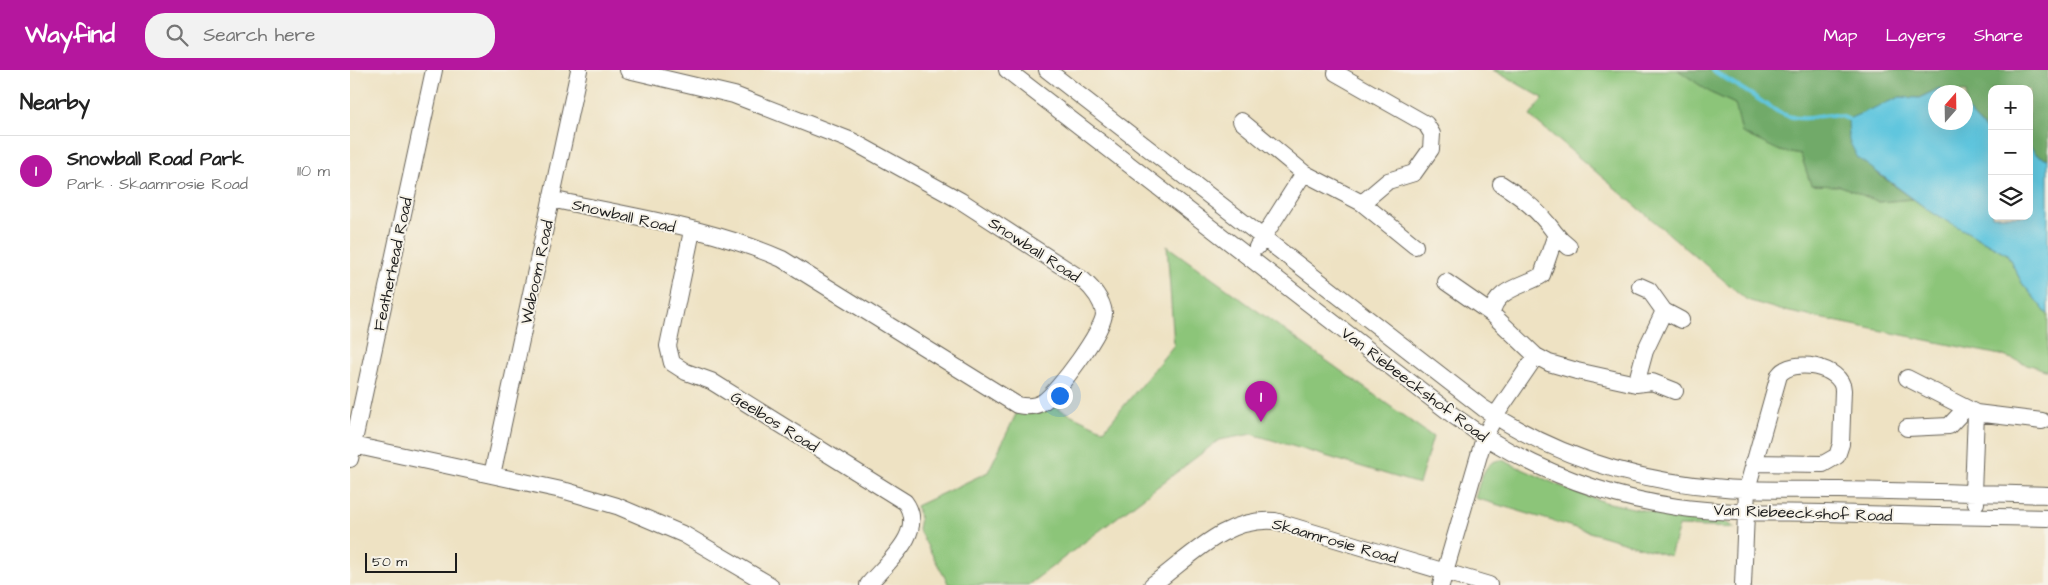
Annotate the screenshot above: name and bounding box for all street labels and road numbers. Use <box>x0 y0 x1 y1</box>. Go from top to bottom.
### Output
street label: Snowball Road <box>570 193 678 239</box>
street label: Featherhead Road <box>368 195 418 333</box>
street label: Snowball Road <box>984 212 1085 288</box>
street label: Waboom Road <box>515 218 559 326</box>
street label: Van Riebeeckshof Road <box>1336 322 1492 447</box>
street label: Geelbos Road <box>726 386 823 458</box>
street label: Van Riebeeckshof Road <box>1713 499 1893 527</box>
street label: Skaamrosie Road <box>1270 513 1400 569</box>

